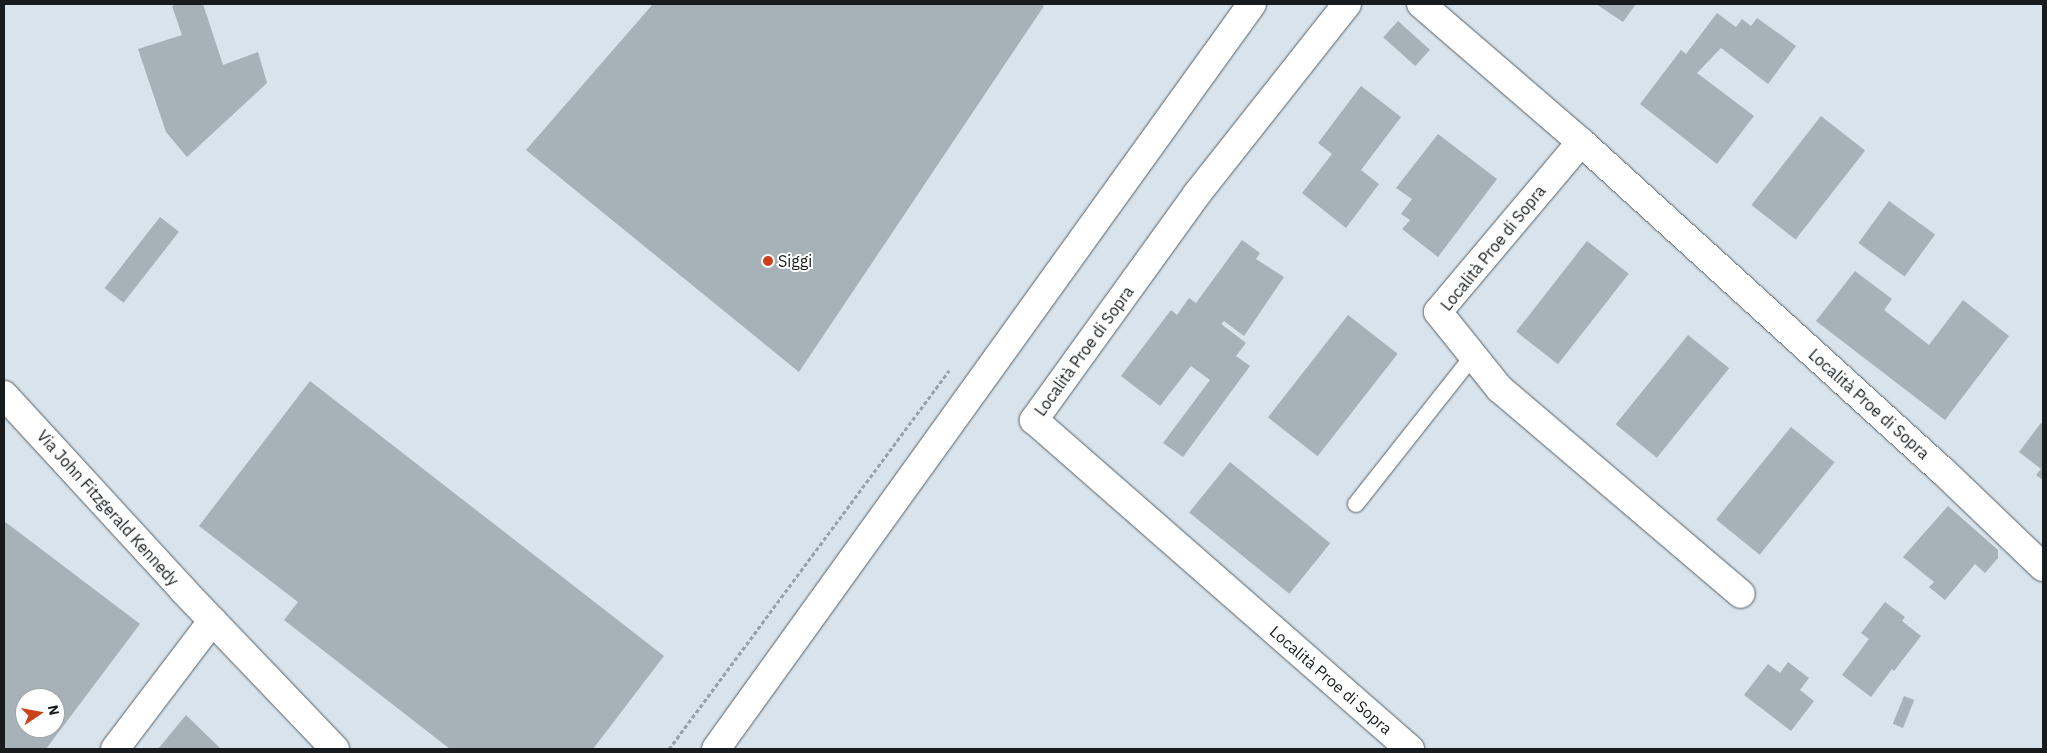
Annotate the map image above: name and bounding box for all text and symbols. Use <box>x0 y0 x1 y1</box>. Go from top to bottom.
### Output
street label: Località Proe di Sopra <box>1437 182 1549 314</box>
place label: Siggi <box>778 251 812 271</box>
marker: Siggi <box>762 255 774 267</box>
street label: Località Proe di Sopra <box>1031 282 1137 420</box>
street label: Località Proe di Sopra <box>1805 345 1933 463</box>
street label: Via John Fitzgerald Kennedy <box>33 426 183 590</box>
street label: Località Proe di Sopra <box>1266 622 1396 738</box>
north arrow <box>15 688 65 738</box>
text: N <box>44 703 64 717</box>

